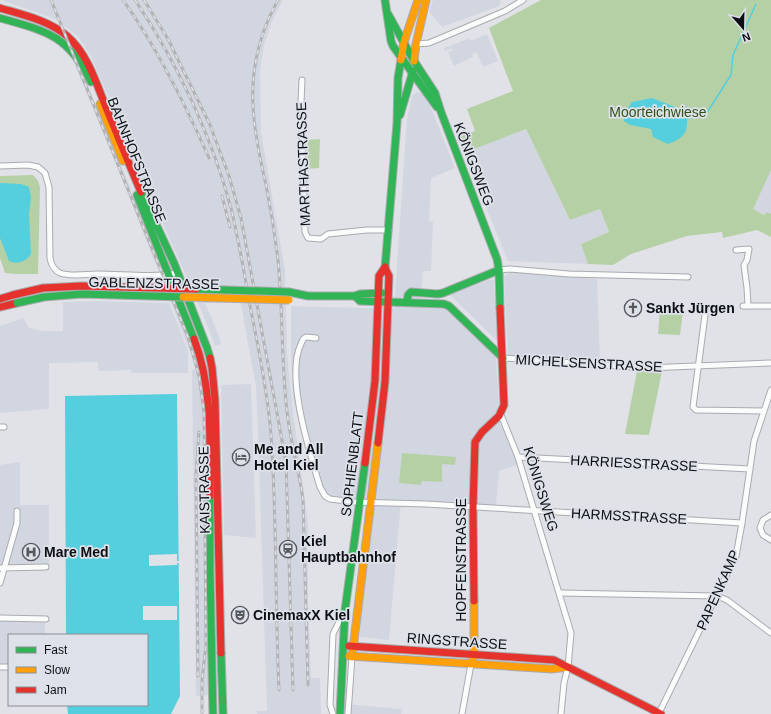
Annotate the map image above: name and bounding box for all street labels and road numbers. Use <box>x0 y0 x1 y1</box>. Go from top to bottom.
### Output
street label: BAHNHOFSTRASSE <box>105 95 169 225</box>
street label: MARTHASTRASSE <box>293 102 313 226</box>
street label: KÖNIGSWEG <box>451 120 498 208</box>
street label: GABLENZSTRASSE <box>89 274 219 292</box>
street label: MICHELSENSTRASSE <box>515 351 663 375</box>
street label: SOPHIENBLATT <box>338 410 366 517</box>
street label: KÖNIGSWEG <box>520 444 562 533</box>
street label: KAISTRASSE <box>195 446 213 534</box>
street label: HARRIESSTRASSE <box>570 452 698 474</box>
street label: HOPFENSTRASSE <box>453 498 469 622</box>
street label: HARMSSTRASSE <box>571 505 687 527</box>
street label: PAPENKAMP <box>693 547 743 633</box>
street label: RINGSTRASSE <box>406 630 508 652</box>

